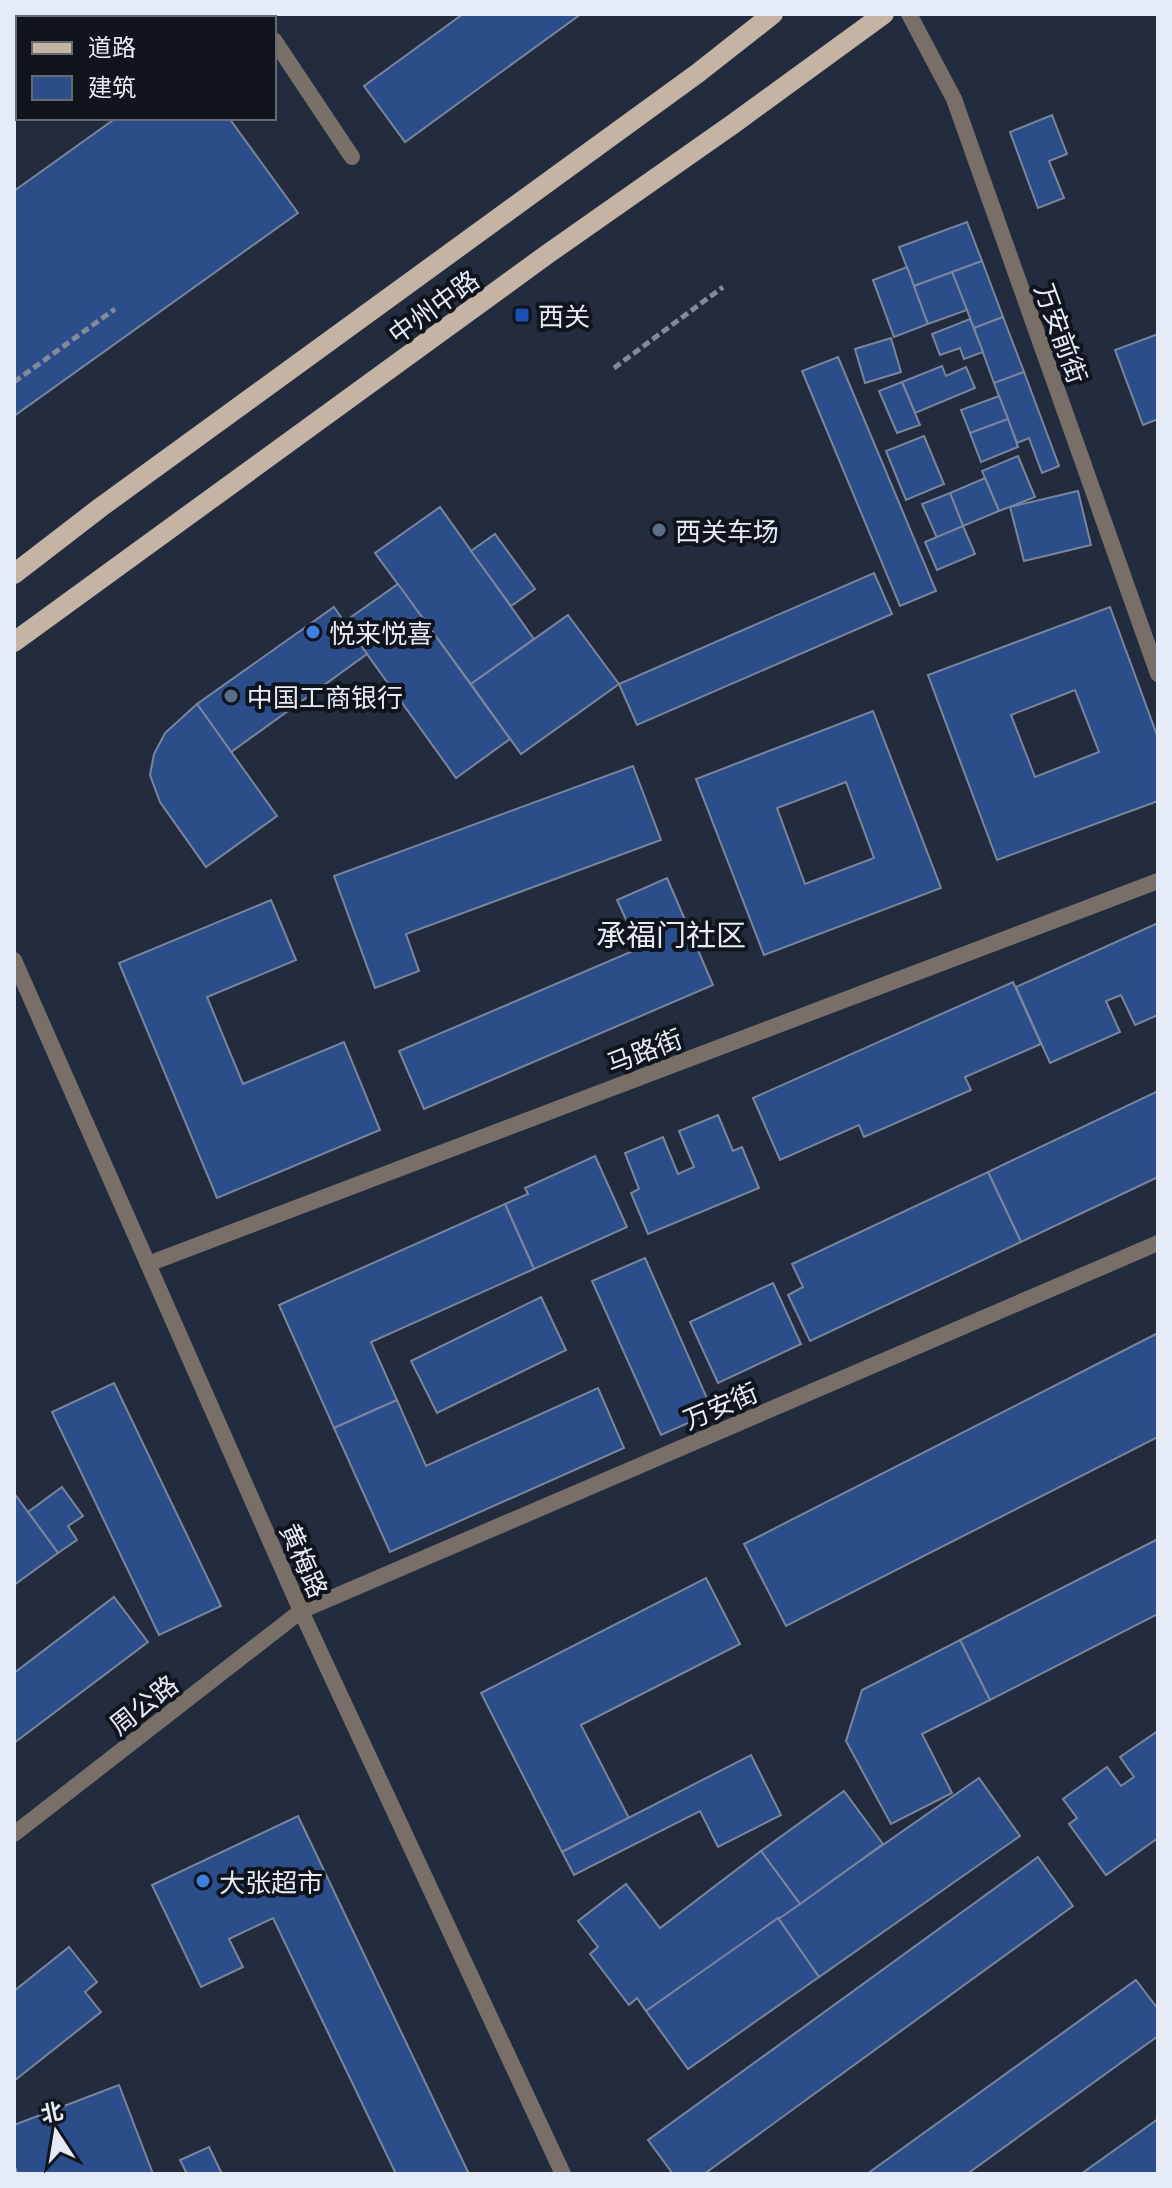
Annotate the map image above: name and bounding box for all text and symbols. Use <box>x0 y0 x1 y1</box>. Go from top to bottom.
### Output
legend <box>16 16 276 120</box>
text: 道路 <box>88 32 136 61</box>
text: 建筑 <box>88 72 136 101</box>
street label: 中州中路 <box>382 263 484 349</box>
street label: 万安前街 <box>1030 279 1094 387</box>
place label: 西关 <box>538 300 590 331</box>
marker: 西关 <box>513 306 531 324</box>
place label: 西关车场 <box>675 515 779 546</box>
marker: 西关车场 <box>650 521 668 539</box>
place label: 悦来悦喜 <box>329 617 433 648</box>
marker: 悦来悦喜 <box>304 623 322 641</box>
place label: 中国工商银行 <box>247 681 403 712</box>
marker: 中国工商银行 <box>222 687 240 705</box>
district label: 承福门社区 <box>596 916 746 952</box>
street label: 马路街 <box>602 1022 686 1078</box>
street label: 万安街 <box>678 1375 762 1435</box>
street label: 黄梅路 <box>275 1518 335 1602</box>
street label: 周公路 <box>103 1668 183 1740</box>
place label: 大张超市 <box>219 1866 323 1897</box>
marker: 大张超市 <box>194 1872 212 1890</box>
north arrow <box>16 2092 96 2172</box>
text: 北 <box>38 2096 65 2126</box>

